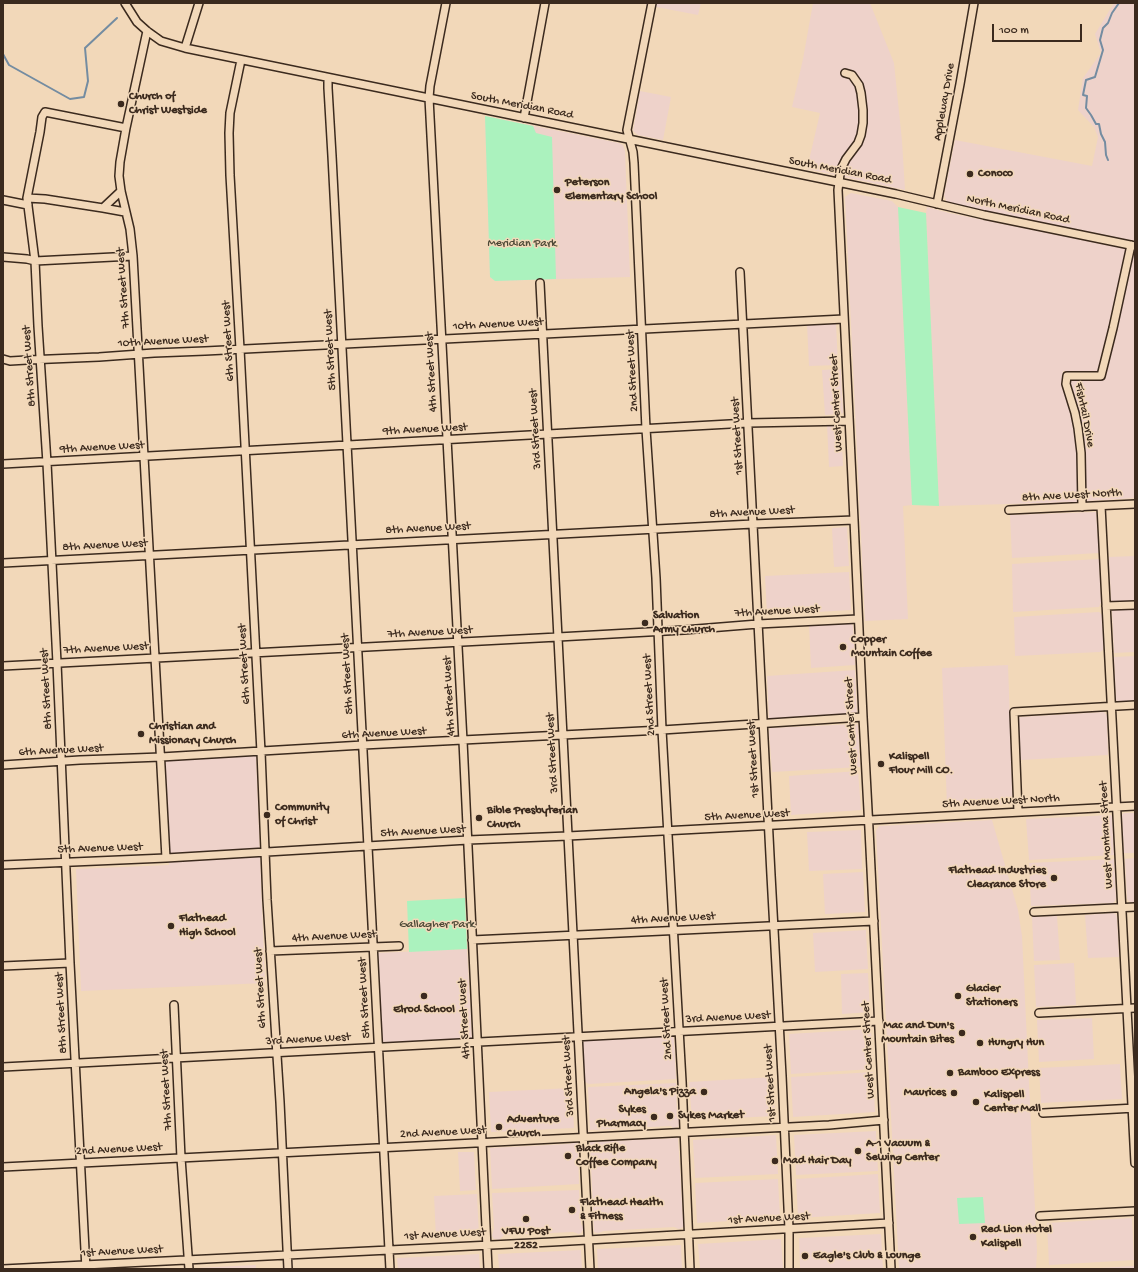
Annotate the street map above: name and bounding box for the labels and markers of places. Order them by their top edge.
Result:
place label: Church of Christ Westside [129,90,207,118]
marker: Church of Christ Westside [116,99,126,109]
place label: Conoco [978,167,1013,181]
marker: Conoco [965,169,975,179]
place label: Peterson Elementary School [565,176,657,204]
marker: Peterson Elementary School [552,185,562,195]
place label: Salvation Army Church [653,609,715,637]
marker: Salvation Army Church [640,618,650,628]
place label: Copper Mountain Coffee [851,633,932,661]
marker: Copper Mountain Coffee [838,642,848,652]
place label: Christian and Missionary Church [149,720,236,748]
marker: Christian and Missionary Church [136,729,146,739]
place label: Kalispell Flour Mill CO. [889,750,953,778]
marker: Kalispell Flour Mill CO. [876,759,886,769]
place label: Community of Christ [275,801,330,829]
place label: Bible Presbyterian Church [487,804,578,832]
marker: Community of Christ [262,810,272,820]
marker: Bible Presbyterian Church [474,813,484,823]
place label: Flathead Industries Clearance Store [948,864,1046,892]
marker: Flathead Industries Clearance Store [1049,873,1059,883]
place label: Flathead High School [179,912,236,940]
marker: Flathead High School [166,921,176,931]
place label: Glacier Stationers [966,982,1017,1010]
marker: Elrod School [419,991,429,1001]
marker: Glacier Stationers [953,991,963,1001]
place label: Elrod School [393,1003,455,1017]
place label: Mac and Dun's Mountain Bites [881,1019,954,1047]
marker: Mac and Dun's Mountain Bites [957,1028,967,1038]
place label: Hungry Hun [988,1036,1044,1050]
marker: Hungry Hun [975,1038,985,1048]
place label: Bamboo Express [958,1066,1040,1080]
marker: Bamboo Express [945,1068,955,1078]
place label: Angela's Pizza [624,1085,696,1099]
place label: Maurices [904,1086,946,1100]
marker: Angela's Pizza [699,1087,709,1097]
marker: Maurices [949,1088,959,1098]
place label: Kalispell Center Mall [984,1088,1041,1116]
marker: Kalispell Center Mall [971,1097,981,1107]
place label: Sykes Pharmacy [597,1103,646,1131]
place label: Sykes Market [678,1109,744,1123]
marker: Sykes Market [665,1111,675,1121]
marker: Sykes Pharmacy [649,1112,659,1122]
place label: Adventure Church [507,1113,559,1141]
marker: Adventure Church [494,1122,504,1132]
place label: A-1 Vacuum & Sewing Center [866,1137,939,1165]
place label: Black Rifle Coffee Company [576,1142,657,1170]
marker: A-1 Vacuum & Sewing Center [853,1146,863,1156]
marker: Black Rifle Coffee Company [563,1151,573,1161]
place label: Mad Hair Day [783,1154,851,1168]
marker: Mad Hair Day [770,1156,780,1166]
place label: Flathead Health & Fitness [580,1196,663,1224]
marker: Flathead Health & Fitness [567,1205,577,1215]
marker: VFW Post 2252 [521,1214,531,1224]
place label: Red Lion Hotel Kalispell [981,1223,1052,1251]
place label: VFW Post 2252 [502,1225,550,1253]
marker: Red Lion Hotel Kalispell [968,1232,978,1242]
place label: Eagle's Club & Lounge [813,1249,920,1263]
marker: Eagle's Club & Lounge [800,1251,810,1261]

